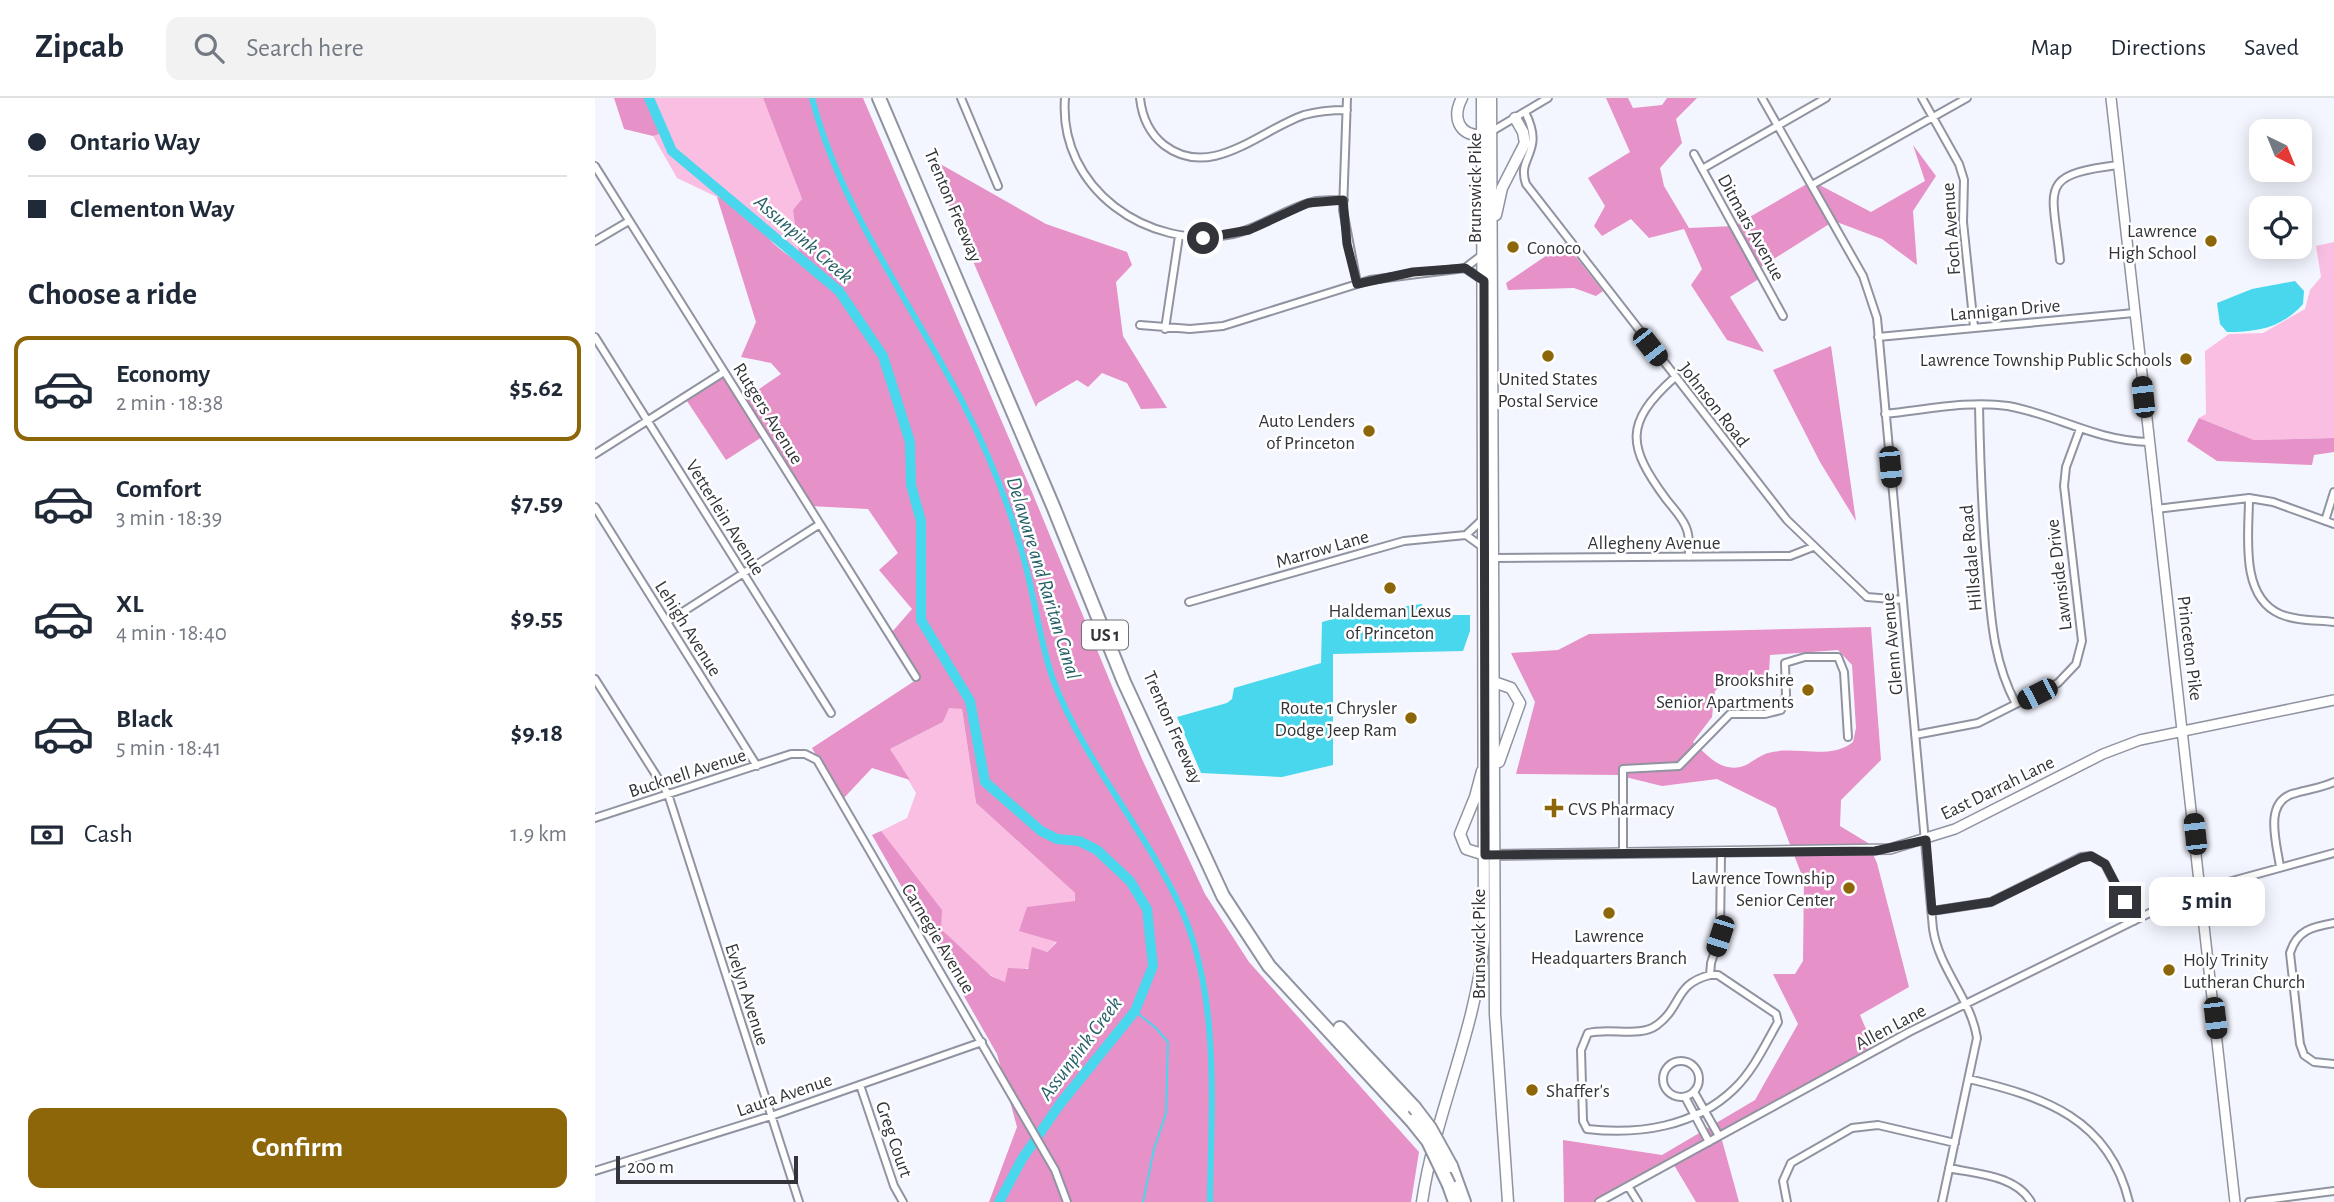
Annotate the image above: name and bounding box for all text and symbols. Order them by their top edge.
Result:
search box [166,17,656,80]
icon: search [190,29,228,67]
text: Zipcab [35,31,124,64]
text: Search here [246,35,364,61]
text: Map [2030,36,2072,60]
text: Directions [2110,36,2206,60]
text: Saved [2244,36,2299,60]
north arrow [2249,119,2312,182]
map controls [2249,119,2312,259]
text: Ontario Way [70,129,200,155]
street label: Brunswick Pike [1466,133,1485,243]
street label: Trenton Freeway [920,146,985,265]
street label: Ditmars Avenue [1714,171,1788,284]
street label: Foch Avenue [1939,182,1964,276]
water label: Assunpink Creek [749,190,857,289]
text: Clementon Way [70,196,235,222]
button: locate [2249,196,2312,259]
route start [1187,222,1219,254]
place label: Lawrence High School [2108,222,2197,263]
marker: Lawrence High School [2203,233,2219,249]
marker: Conoco [1505,239,1521,255]
place label: Conoco [1527,239,1581,258]
text: Choose a ride [28,278,197,310]
street label: Lannigan Drive [1949,296,2061,325]
car [1629,324,1672,370]
marker: United States Postal Service [1540,348,1556,364]
place label: Lawrence Township Public Schools [1920,351,2172,370]
marker: Lawrence Township Public Schools [2178,351,2194,367]
icon: car [32,357,95,420]
street label: Johnson Road [1675,359,1753,451]
street label: Rutgers Avenue [729,360,806,468]
text: Economy [116,361,210,387]
place label: United States Postal Service [1498,370,1598,411]
text: $5.62 [509,375,563,401]
car [2131,375,2156,419]
text: 2 min · 18:38 [116,392,223,415]
place label: Auto Lenders of Princeton [1258,412,1355,453]
marker: Auto Lenders of Princeton [1361,423,1377,439]
car [1878,445,1903,489]
street label: Vetterlein Avenue [682,457,768,579]
icon: car [32,472,95,535]
water label: Delaware and Raritan Canal [1003,474,1084,682]
text: Comfort [116,476,201,502]
text: $7.59 [510,490,563,516]
street label: Hillsdale Road [1957,504,1986,612]
text: 3 min · 18:39 [116,507,222,530]
street label: Lawnside Drive [2043,518,2076,632]
street label: Marrow Lane [1274,527,1371,572]
street label: Allegheny Avenue [1588,534,1720,553]
street label: Lehigh Avenue [651,578,725,680]
marker: Haldeman Lexus of Princeton [1382,580,1398,596]
icon: car [32,587,95,650]
text: XL [116,591,143,617]
street label: Glenn Avenue [1879,592,1906,696]
street label: Princeton Pike [2174,595,2205,702]
place label: Haldeman Lexus of Princeton [1329,602,1451,643]
text: $9.55 [510,605,563,631]
road number: US 1 [1082,620,1128,650]
text: 4 min · 18:40 [116,622,227,645]
street label: Trenton Freeway [1139,668,1206,787]
place label: Brookshire Senior Apartments [1656,671,1794,712]
car [2014,675,2061,713]
marker: Brookshire Senior Apartments [1800,682,1816,698]
place label: Route 1 Chrysler Dodge Jeep Ram [1275,699,1397,740]
icon: car [32,702,95,765]
text: Black [116,706,173,732]
marker: Route 1 Chrysler Dodge Jeep Ram [1403,710,1419,726]
text: $9.18 [511,720,563,746]
text: 5 min · 18:41 [116,737,221,760]
street label: Bucknell Avenue [626,745,749,801]
street label: East Darrah Lane [1938,753,2057,824]
marker: CVS Pharmacy [1546,800,1562,816]
place label: CVS Pharmacy [1568,800,1674,819]
car [2183,812,2208,856]
icon: cash [28,816,66,854]
text: Cash [84,821,133,847]
text: 1.9 km [510,823,567,846]
place label: Lawrence Township Senior Center [1691,869,1835,910]
callout: 5 min [2149,878,2265,926]
marker: Lawrence Township Senior Center [1841,880,1857,896]
street label: Carnegie Avenue [898,881,978,997]
route end [2109,886,2141,918]
street label: Brunswick Pike [1470,889,1489,999]
text: 5 min [2182,890,2232,913]
marker: Lawrence Headquarters Branch [1601,905,1617,921]
car [1704,913,1737,959]
place label: Lawrence Headquarters Branch [1531,927,1687,968]
street label: Evelyn Avenue [721,941,772,1048]
place label: Holy Trinity Lutheran Church [2183,951,2305,992]
marker: Holy Trinity Lutheran Church [2161,962,2177,978]
water label: Assunpink Creek [1034,993,1127,1105]
car [2203,996,2228,1040]
street label: Allen Lane [1852,1001,1929,1054]
street label: Laura Avenue [734,1070,835,1121]
marker: Shaffer's [1524,1082,1540,1098]
place label: Shaffer's [1546,1082,1610,1101]
street label: Greg Court [872,1099,915,1180]
button: Confirm [28,1108,567,1188]
scale bar [616,1153,798,1185]
text: 200 m [627,1158,674,1177]

